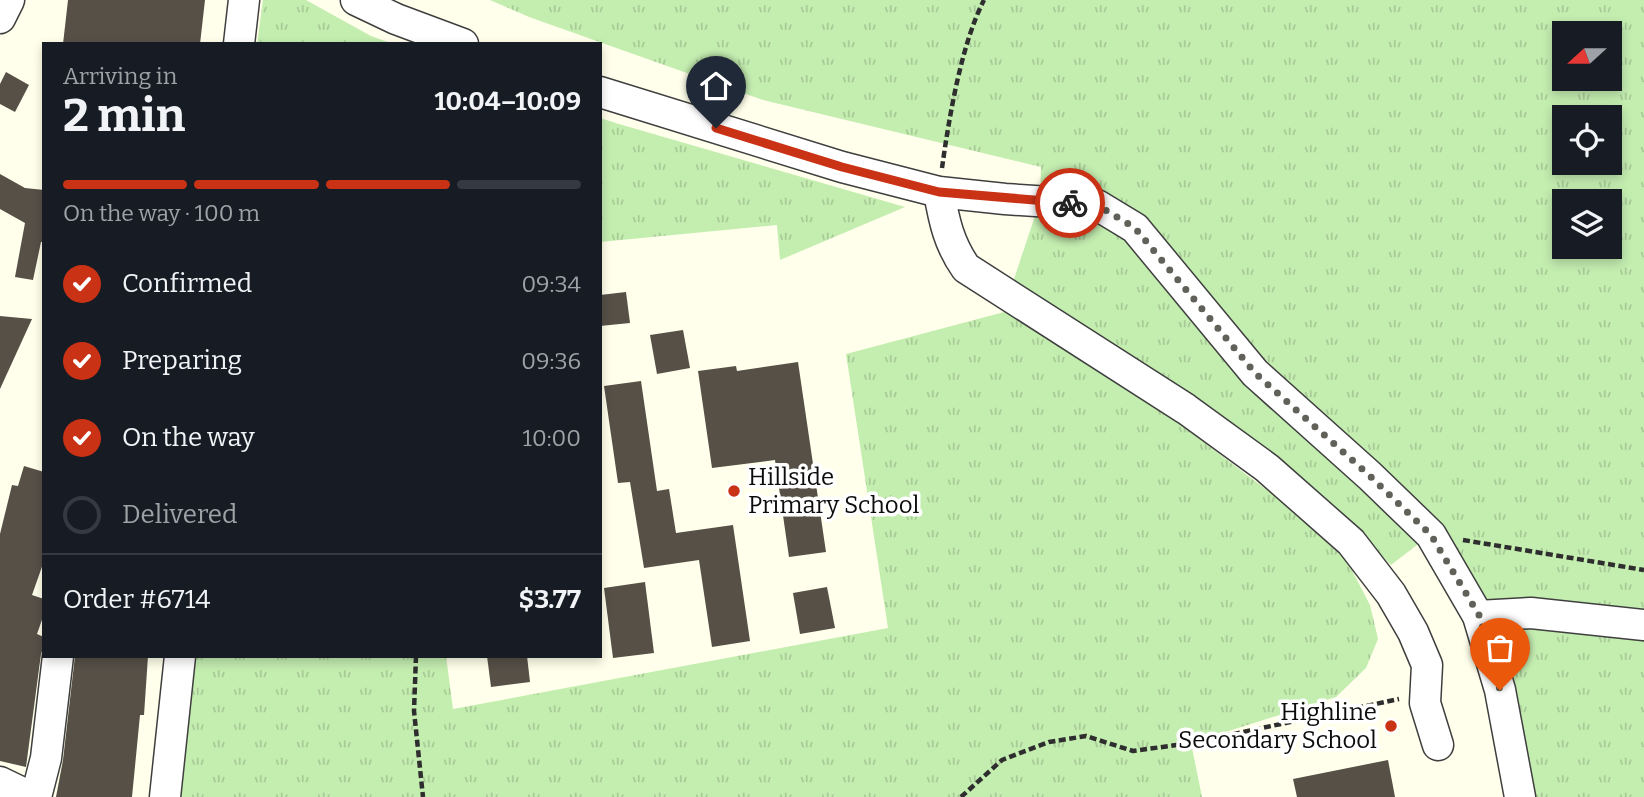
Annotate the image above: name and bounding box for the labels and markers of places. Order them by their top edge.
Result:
pin [686,56,746,128]
place label: Hillside Primary School [748,463,919,519]
marker: Hillside Primary School [726,483,742,499]
pin [1470,618,1530,690]
place label: Highline Secondary School [1178,698,1377,754]
marker: Highline Secondary School [1383,718,1399,734]

